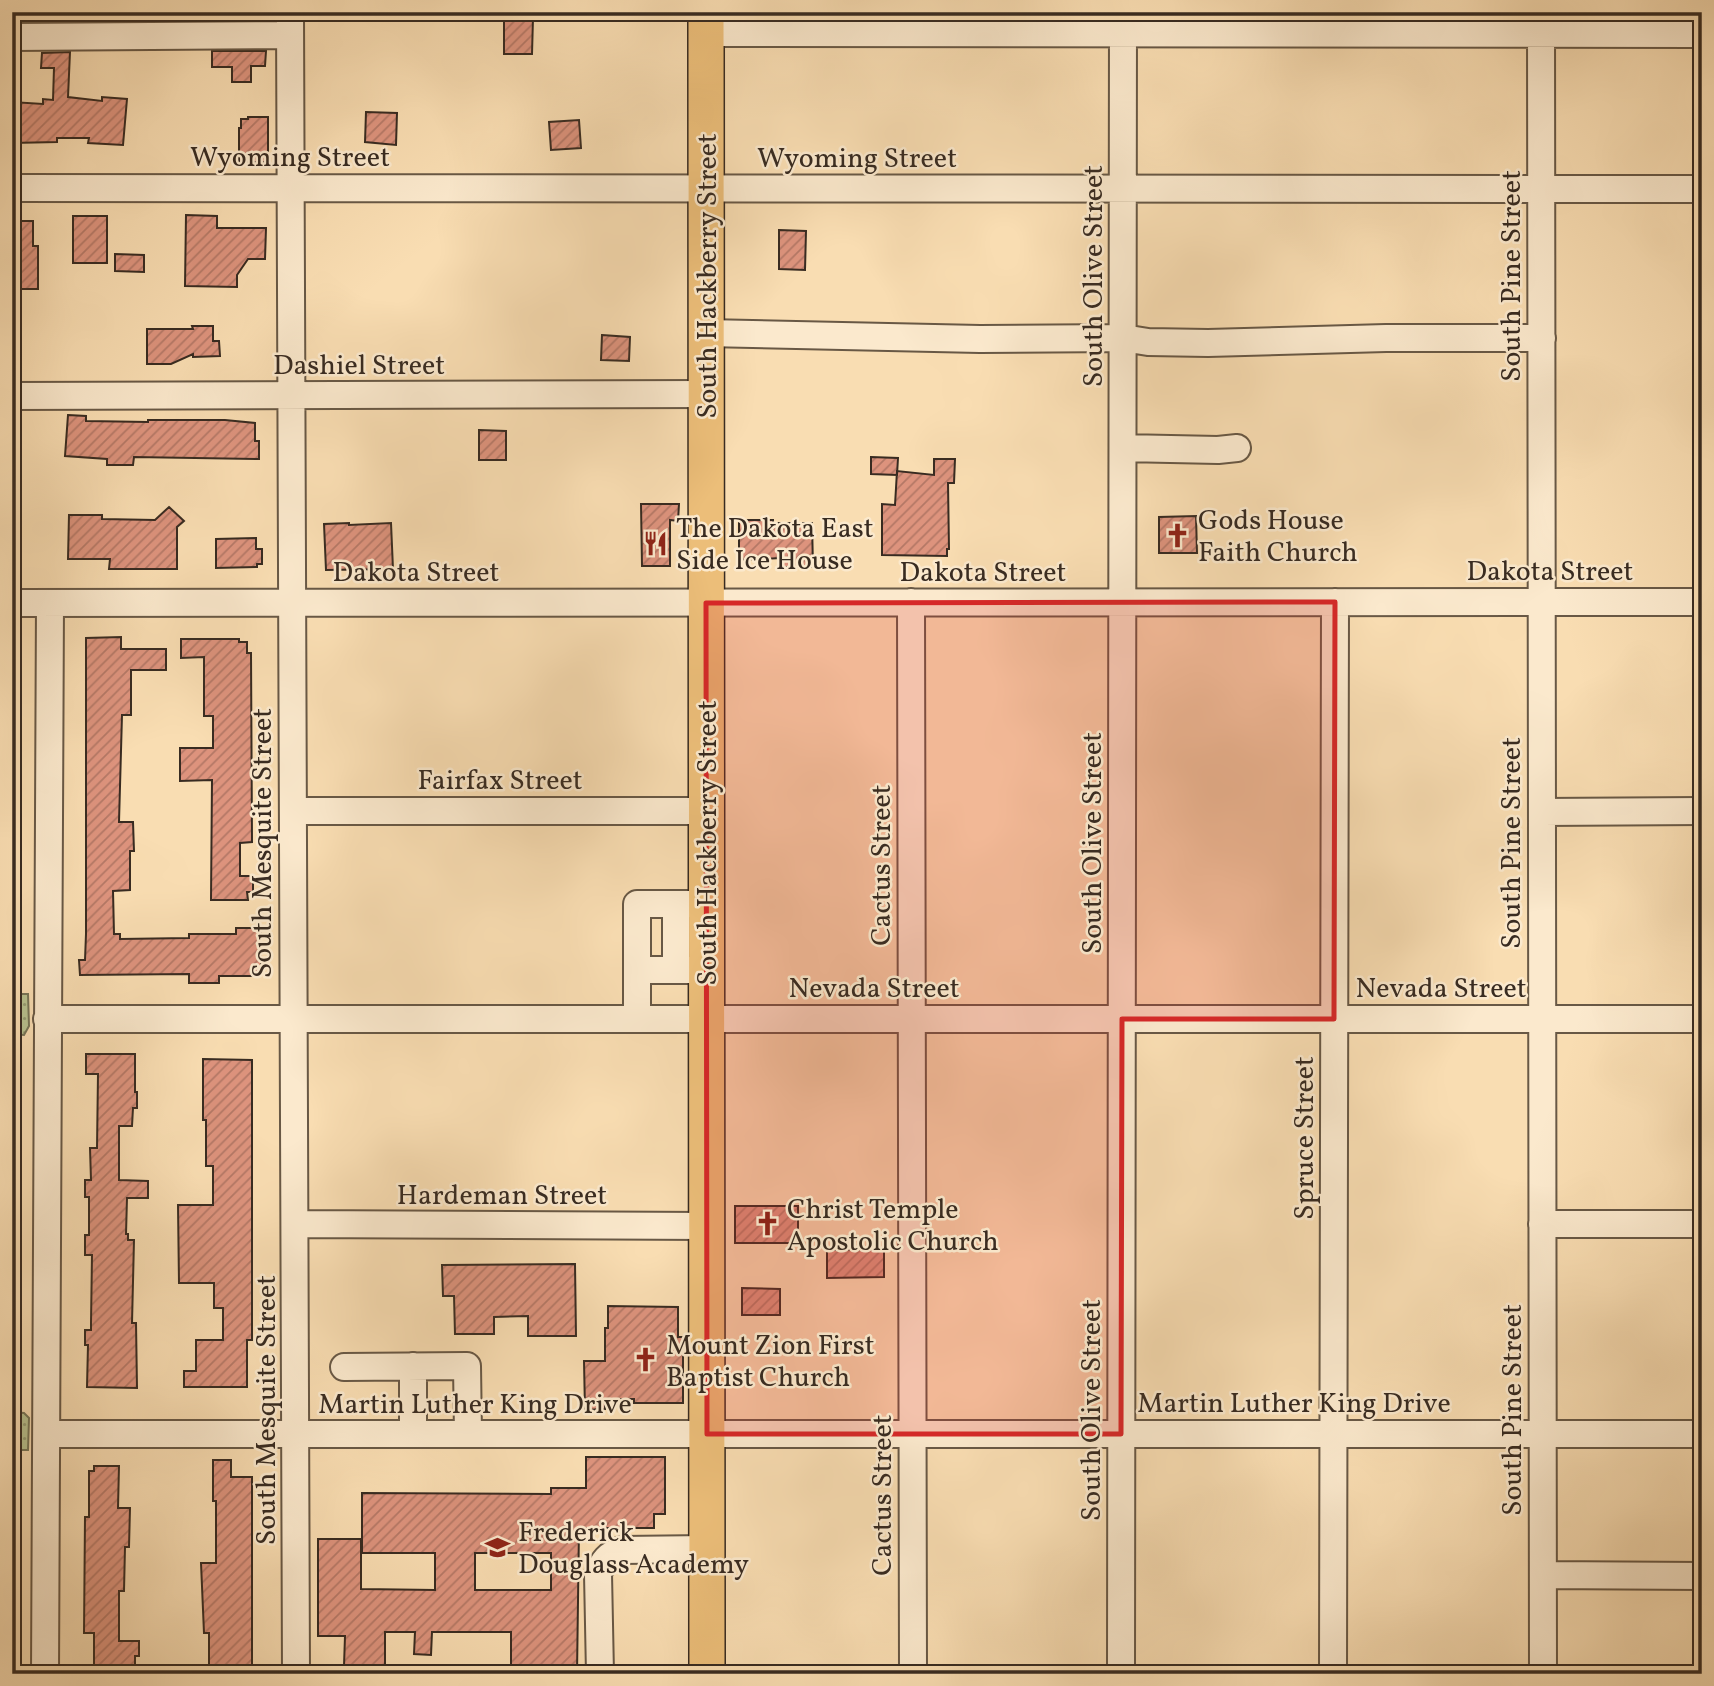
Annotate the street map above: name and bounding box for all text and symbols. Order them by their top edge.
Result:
street label: South Hackberry Street [689,133,728,419]
street label: Wyoming Street [190,139,390,178]
street label: Wyoming Street [757,140,957,179]
street label: South Olive Street [1075,165,1114,387]
street label: South Pine Street [1493,170,1532,382]
street label: Dashiel Street [273,347,445,386]
place label: Gods House Faith Church [1198,502,1358,573]
place label: The Dakota East Side Ice House [676,510,873,581]
church icon: Gods House Faith Church [1164,521,1192,549]
restaurant icon: The Dakota East Side Ice House [642,529,670,557]
street label: Dakota Street [1467,553,1633,592]
street label: Dakota Street [333,554,499,593]
street label: Dakota Street [900,554,1066,593]
street label: South Hackberry Street [689,700,728,986]
street label: South Mesquite Street [244,708,283,978]
street label: South Olive Street [1074,732,1113,954]
street label: South Pine Street [1493,737,1532,949]
street label: Fairfax Street [417,762,583,801]
street label: Cactus Street [863,784,902,946]
street label: Nevada Street [788,970,960,1009]
street label: Nevada Street [1355,970,1527,1009]
street label: Spruce Street [1286,1056,1325,1220]
street label: Hardeman Street [397,1177,607,1216]
place label: Christ Temple Apostolic Church [787,1191,999,1262]
church icon: Christ Temple Apostolic Church [753,1210,781,1238]
street label: South Mesquite Street [248,1275,287,1545]
street label: South Olive Street [1073,1299,1112,1521]
street label: South Pine Street [1494,1304,1533,1516]
place label: Mount Zion First Baptist Church [666,1327,875,1398]
church icon: Mount Zion First Baptist Church [632,1346,660,1374]
street label: Martin Luther King Drive [1137,1385,1451,1424]
street label: Martin Luther King Drive [318,1386,632,1425]
street label: Cactus Street [864,1414,903,1576]
place label: Frederick Douglass Academy [518,1514,749,1585]
school or university icon: Frederick Douglass Academy [484,1533,512,1561]

